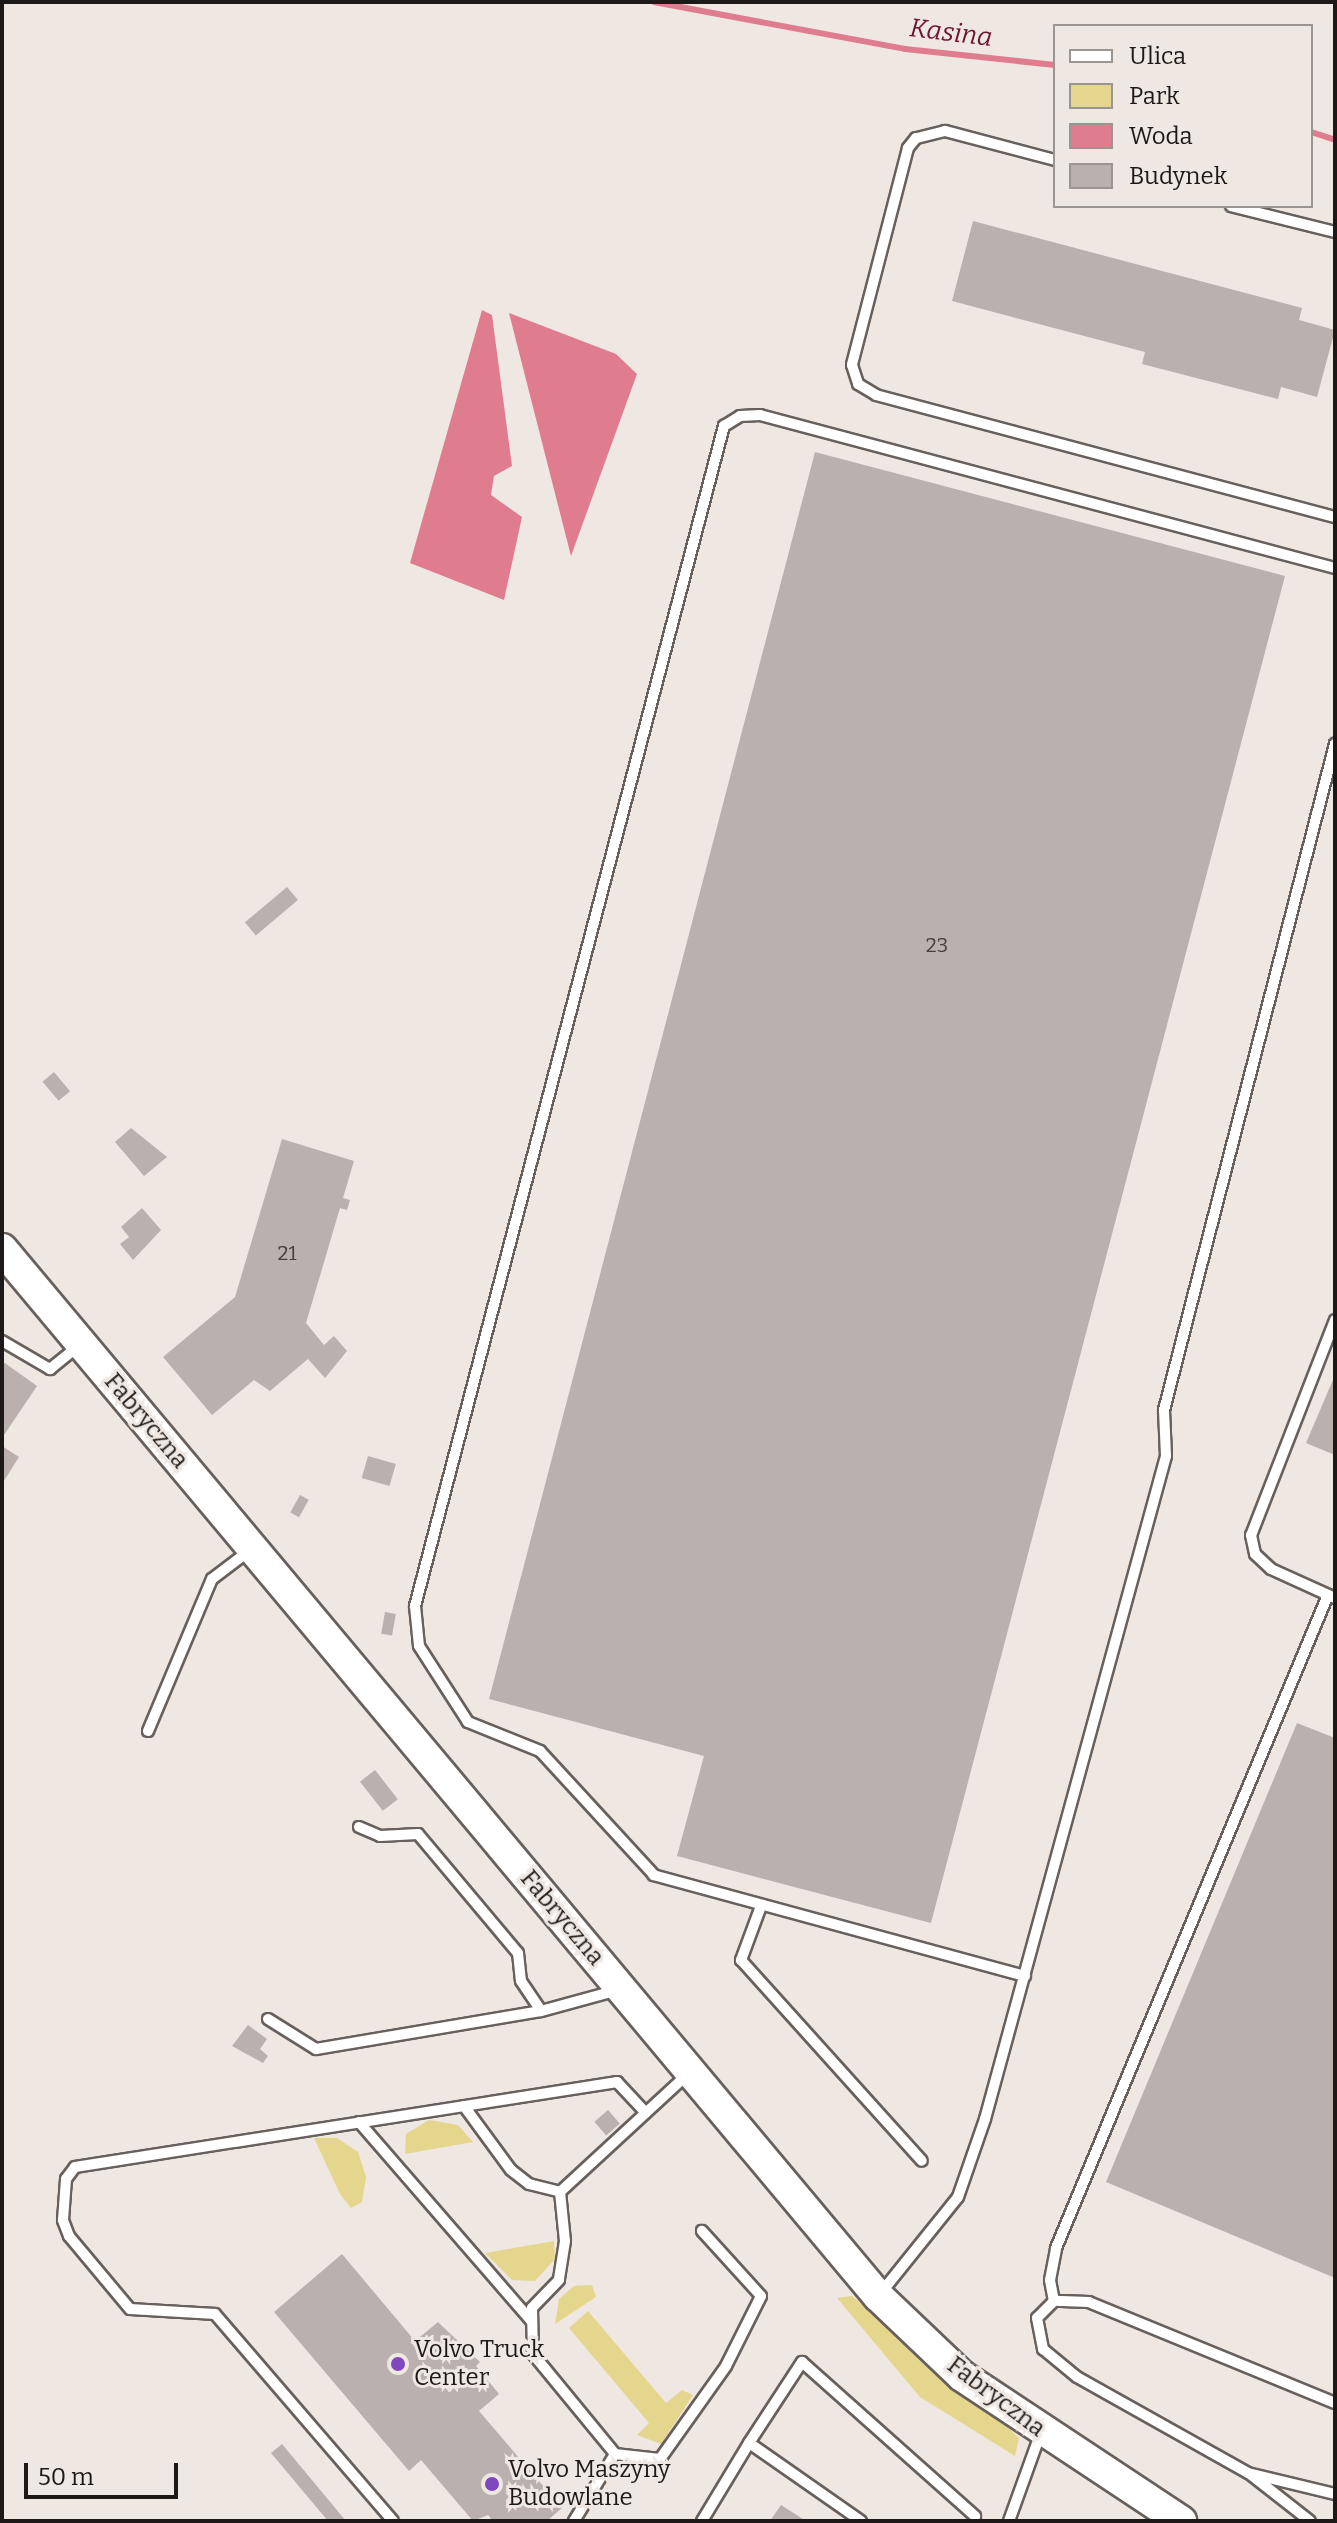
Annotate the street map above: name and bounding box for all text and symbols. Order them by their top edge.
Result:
water label: Kasina [908,12,994,54]
legend [1053,24,1313,208]
text: Ulica [1129,42,1186,70]
text: Park [1129,82,1180,110]
text: Woda [1129,122,1193,150]
text: Budynek [1129,162,1227,190]
house number: 23 [926,933,948,957]
house number: 21 [278,1241,296,1265]
street label: Fabryczna [98,1368,194,1474]
street label: Fabryczna [514,1865,610,1971]
place label: Volvo Truck Center [414,2336,544,2392]
street label: Fabryczna [941,2351,1051,2443]
marker: Volvo Truck Center [389,2355,407,2373]
scale bar [28,2447,182,2497]
place label: Volvo Maszyny Budowlane [508,2456,670,2512]
text: 50 m [38,2463,94,2491]
marker: Volvo Maszyny Budowlane [483,2475,501,2493]

